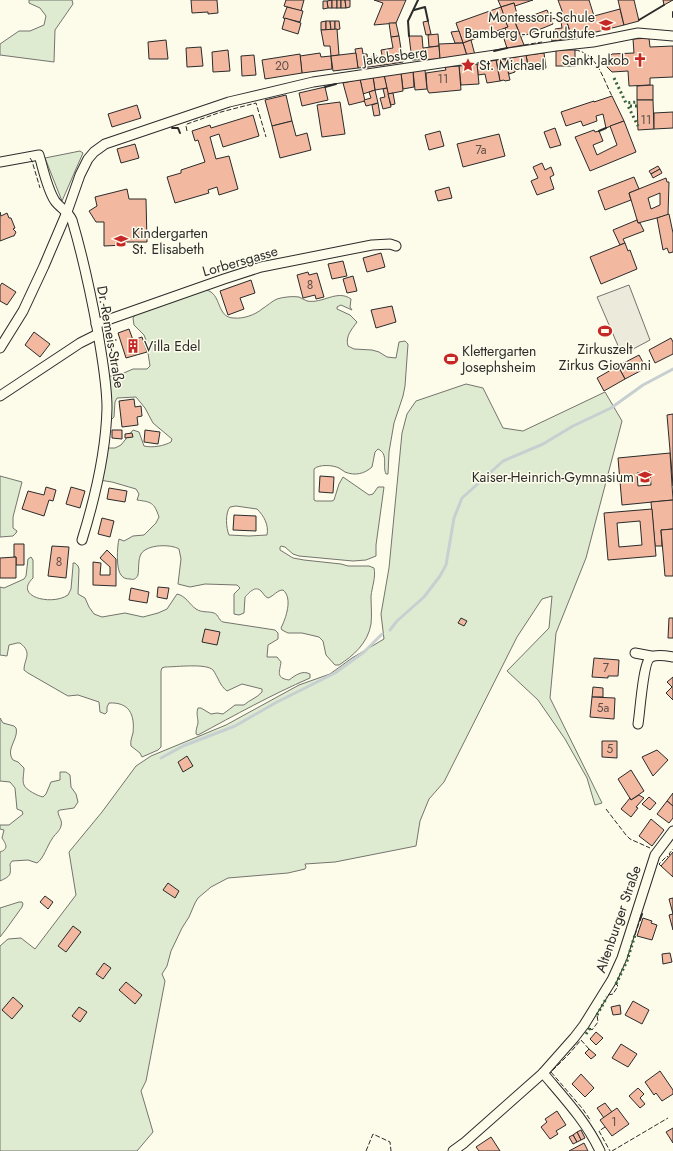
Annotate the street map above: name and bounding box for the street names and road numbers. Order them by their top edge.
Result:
street label: Jakobsberg [359,42,429,71]
street label: Lorbersgasse [200,241,280,281]
street label: Dr.-Remeis-Straße [92,284,130,390]
street label: Altenburger Straße [590,863,646,975]

